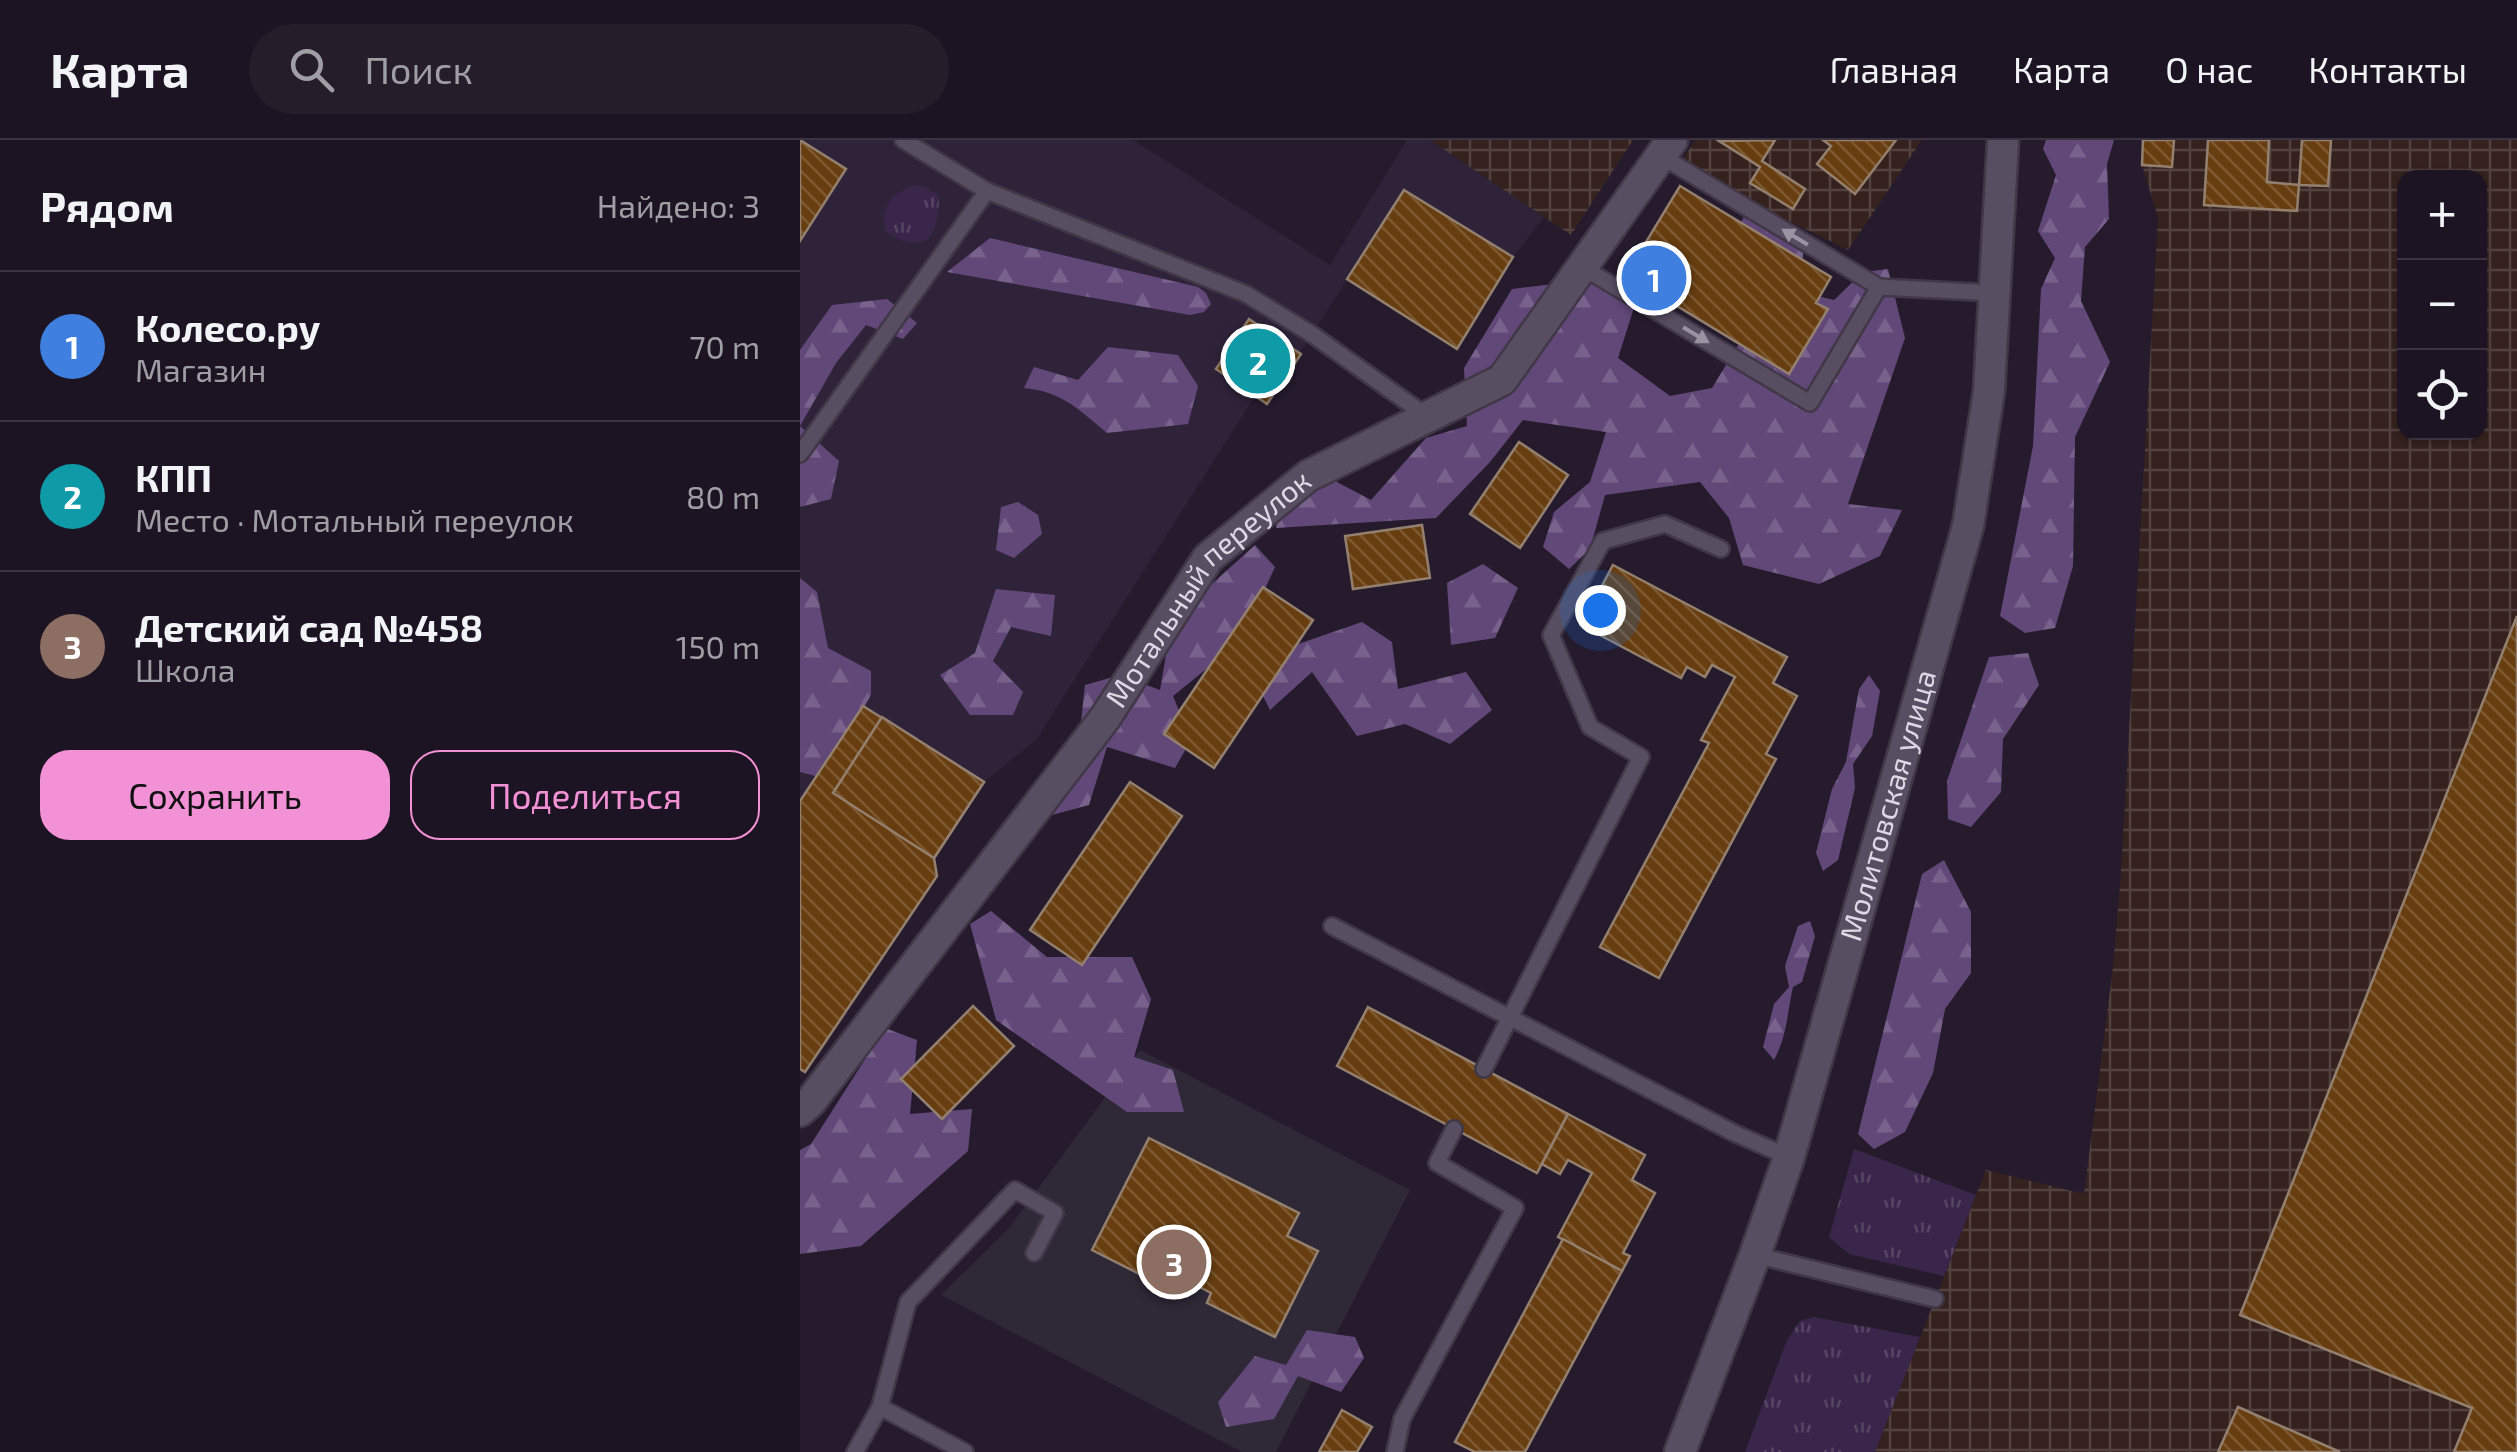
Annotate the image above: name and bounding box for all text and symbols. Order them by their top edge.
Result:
search box [249,24,949,114]
text: Карта [50,40,189,98]
icon: search [284,42,339,97]
text: Поиск [364,46,473,92]
text: Главная [1830,48,1958,90]
text: Карта [2013,48,2110,90]
text: О нас [2165,48,2253,90]
text: Контакты [2308,48,2467,90]
map controls [2397,170,2487,440]
button: + [2397,170,2487,260]
text: Рядом [40,180,174,230]
text: Найдено: 3 [597,186,760,224]
one-way arrow [1781,228,1809,246]
pin: 1 [1622,240,1686,316]
button: − [2397,260,2487,350]
text: Колесо.ру [135,304,320,350]
pin: 2 [1226,324,1290,398]
one-way arrow [1682,326,1710,343]
text: 1 [66,327,79,365]
text: 70 m [689,327,760,365]
text: Магазин [135,350,266,388]
button: locate [2397,350,2487,440]
text: КПП [135,454,212,500]
street label: Мотальный переулок [1097,461,1317,713]
text: 2 [63,477,82,515]
text: 80 m [686,477,760,515]
text: Место · Мотальный переулок [135,500,574,538]
your location [1575,585,1626,636]
text: Детский сад №458 [135,604,483,650]
text: 3 [63,627,82,665]
text: 150 m [676,627,760,665]
text: Школа [135,650,235,688]
street label: Молитовская улица [1831,665,1942,945]
button: Сохранить [40,750,390,840]
button: Поделиться [410,750,760,840]
pin: 3 [1142,1224,1206,1300]

